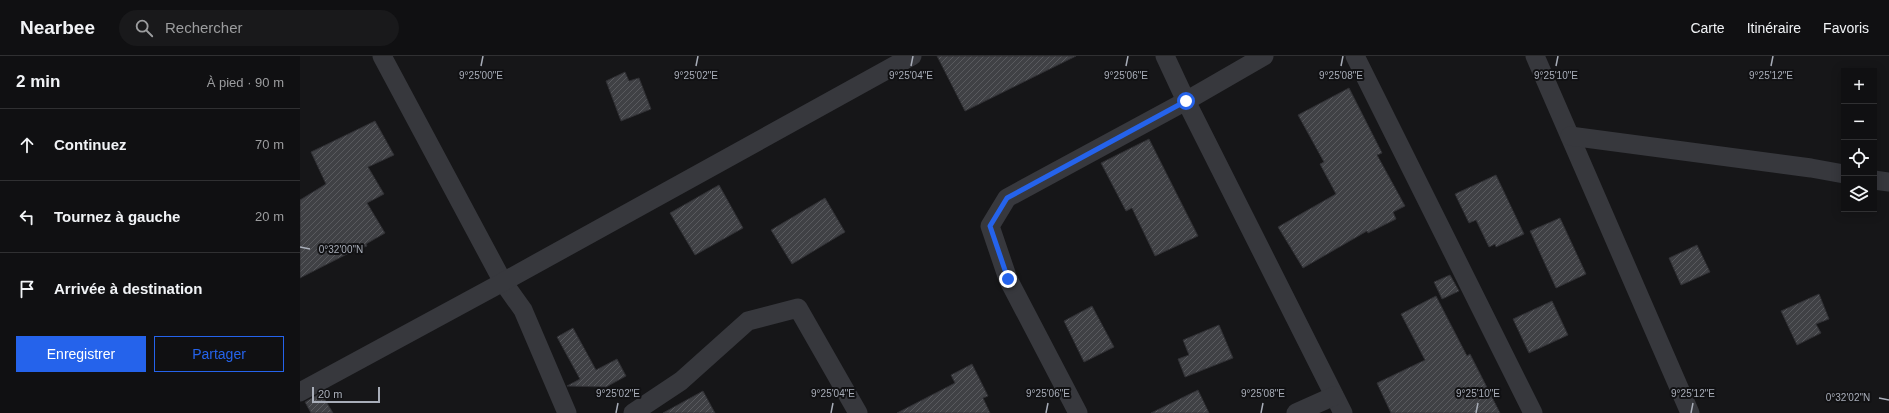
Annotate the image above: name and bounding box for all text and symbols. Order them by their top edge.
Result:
search box [119,10,399,46]
text: Nearbee [20,17,95,38]
icon: search [133,17,155,39]
text: Rechercher [165,19,243,36]
text: Carte [1690,20,1725,36]
text: Itinéraire [1747,20,1801,36]
text: Favoris [1823,20,1869,36]
map controls [1841,68,1877,212]
button: + [1841,68,1877,104]
text: 9°25'00"E [459,70,503,81]
text: 9°25'02"E [674,70,718,81]
text: 9°25'04"E [889,70,933,81]
text: 9°25'06"E [1104,70,1148,81]
text: 9°25'08"E [1319,70,1363,81]
text: 9°25'10"E [1534,70,1578,81]
text: 9°25'12"E [1749,70,1793,81]
text: 2 min [16,72,60,91]
text: À pied · 90 m [207,75,284,90]
route start [1177,92,1195,110]
button: − [1841,104,1877,140]
icon: ahead [16,134,38,156]
text: Continuez [54,136,127,153]
text: 70 m [255,137,284,152]
button: locate [1841,140,1877,176]
button: layers [1841,176,1877,212]
icon: left [16,206,38,228]
text: Tournez à gauche [54,208,180,225]
text: 20 m [255,209,284,224]
text: 0°32'00"N [319,244,363,255]
route end [999,270,1017,288]
icon: arrive [16,278,38,300]
text: Arrivée à destination [54,280,202,297]
button: Enregistrer [16,336,146,372]
button: Partager [154,336,284,372]
scale bar [312,385,380,404]
text: 20 m [318,388,342,400]
text: 9°25'02"E [596,388,640,399]
text: 9°25'04"E [811,388,855,399]
text: 9°25'06"E [1026,388,1070,399]
text: 9°25'08"E [1241,388,1285,399]
text: 9°25'10"E [1456,388,1500,399]
text: 9°25'12"E [1671,388,1715,399]
text: 0°32'02"N [1826,392,1870,403]

